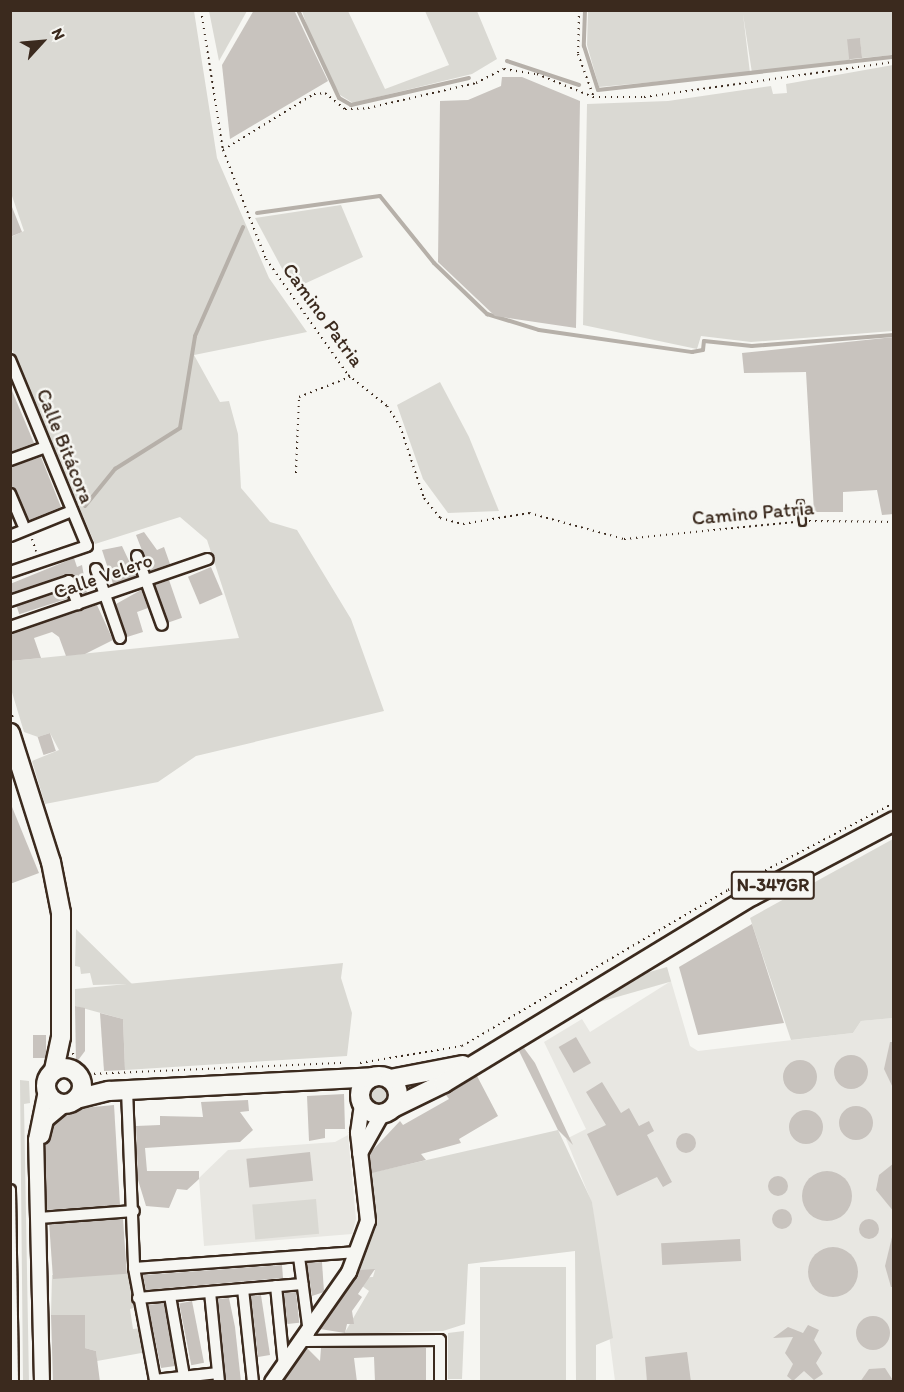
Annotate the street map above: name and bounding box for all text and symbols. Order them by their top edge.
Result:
north arrow [12,12,72,72]
text: N [48,25,70,43]
street label: Camino Patria [277,259,369,371]
street label: Calle Bitácora [31,385,99,507]
street label: Camino Patria [691,496,815,530]
street label: Calle Velero [51,548,155,604]
road number: N-347GR [730,870,816,900]

